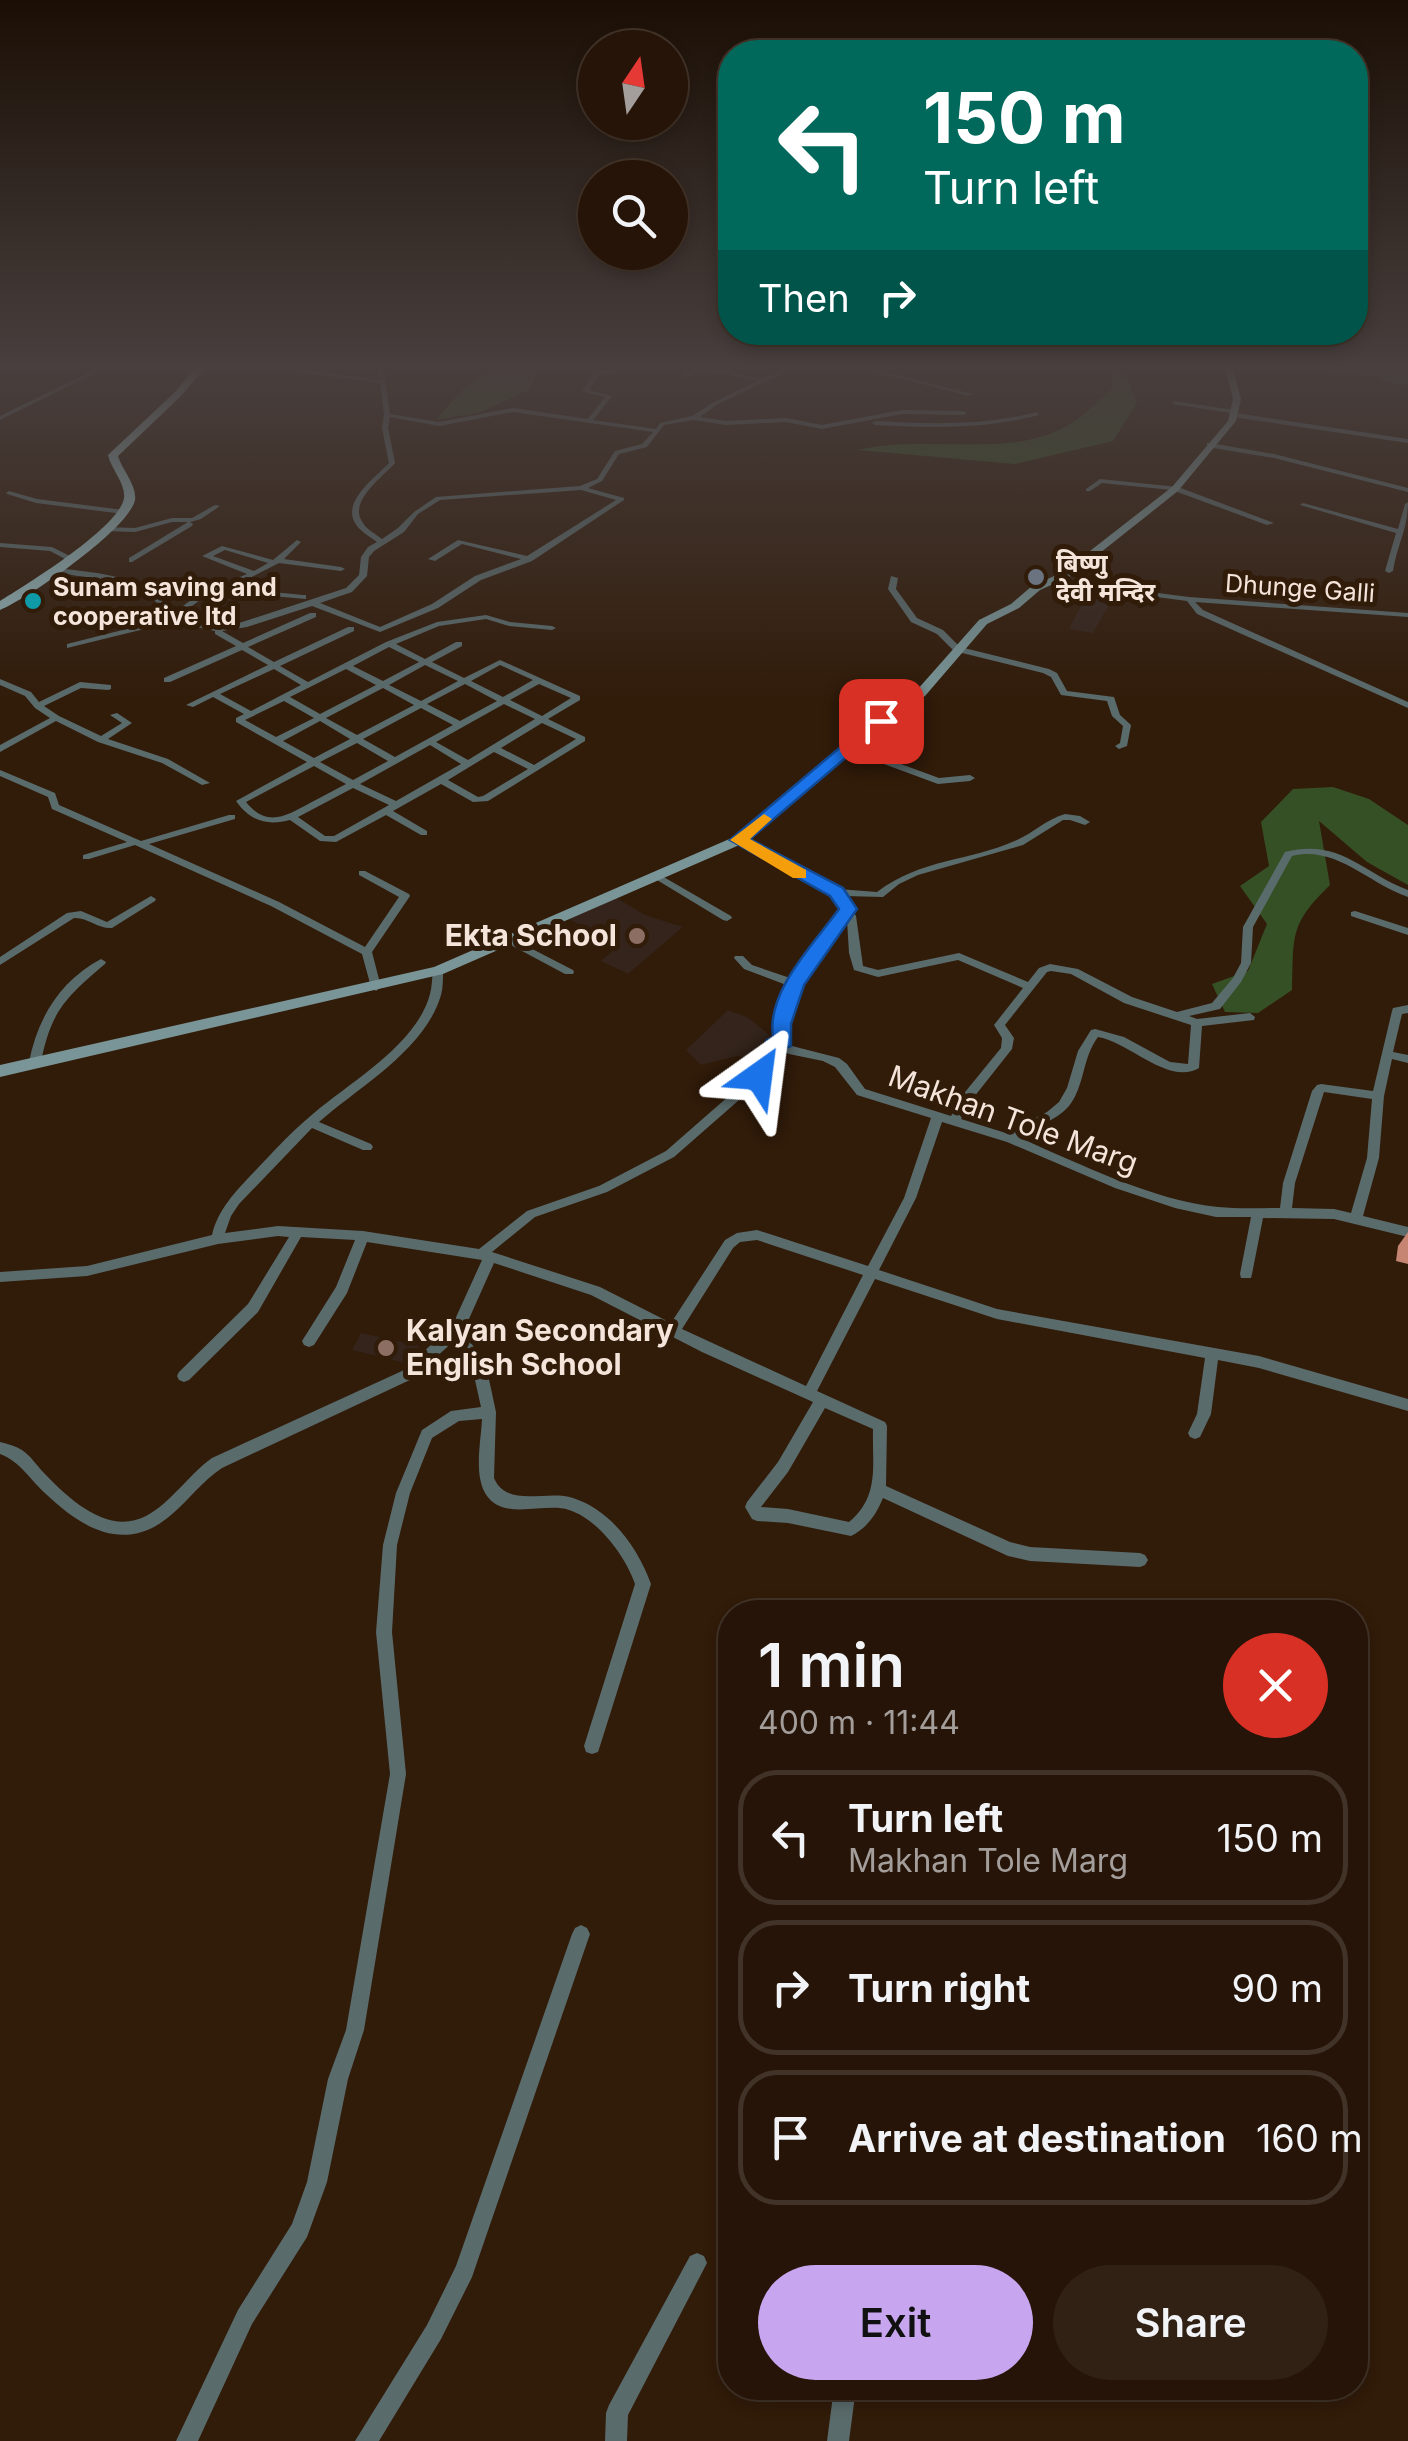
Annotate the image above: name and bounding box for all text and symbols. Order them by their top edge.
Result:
north arrow [578,30,688,140]
map controls [578,30,688,270]
text: 150 m [923,75,1126,160]
icon: left [758,80,888,210]
button: search [578,160,688,270]
text: Turn left [923,160,1099,215]
icon: right [870,270,925,325]
text: Then [758,275,850,321]
place label: बिष्णु देवी मन्दिर [1056,548,1156,607]
marker: बिष्णु देवी मन्दिर [1025,566,1047,588]
street label: Dhunge Galli [1224,568,1376,608]
place label: Sunam saving and cooperative ltd [53,572,277,631]
marker: Sunam saving and cooperative ltd [22,590,44,612]
pin [839,679,924,764]
icon: arrive [854,694,909,749]
place label: Ekta School [445,917,617,953]
marker: Ekta School [626,925,648,947]
position arrow [707,1024,811,1128]
street label: Makhan Tole Marg [884,1057,1143,1181]
place label: Kalyan Secondary English School [406,1312,674,1382]
marker: Kalyan Secondary English School [375,1337,397,1359]
text: 1 min [758,1629,905,1701]
button: close [1223,1633,1328,1738]
text: 400 m · 11:44 [758,1703,960,1742]
text: Turn left [848,1795,1003,1841]
icon: left [763,1810,818,1865]
text: 150 m [1216,1815,1323,1861]
text: Makhan Tole Marg [848,1841,1128,1880]
icon: right [763,1960,818,2015]
text: Turn right [848,1965,1030,2011]
text: 90 m [1231,1965,1323,2011]
icon: arrive [763,2110,818,2165]
text: Arrive at destination [848,2115,1226,2161]
text: 160 m [1256,2115,1363,2161]
button: Exit [758,2265,1033,2380]
button: Share [1053,2265,1328,2380]

